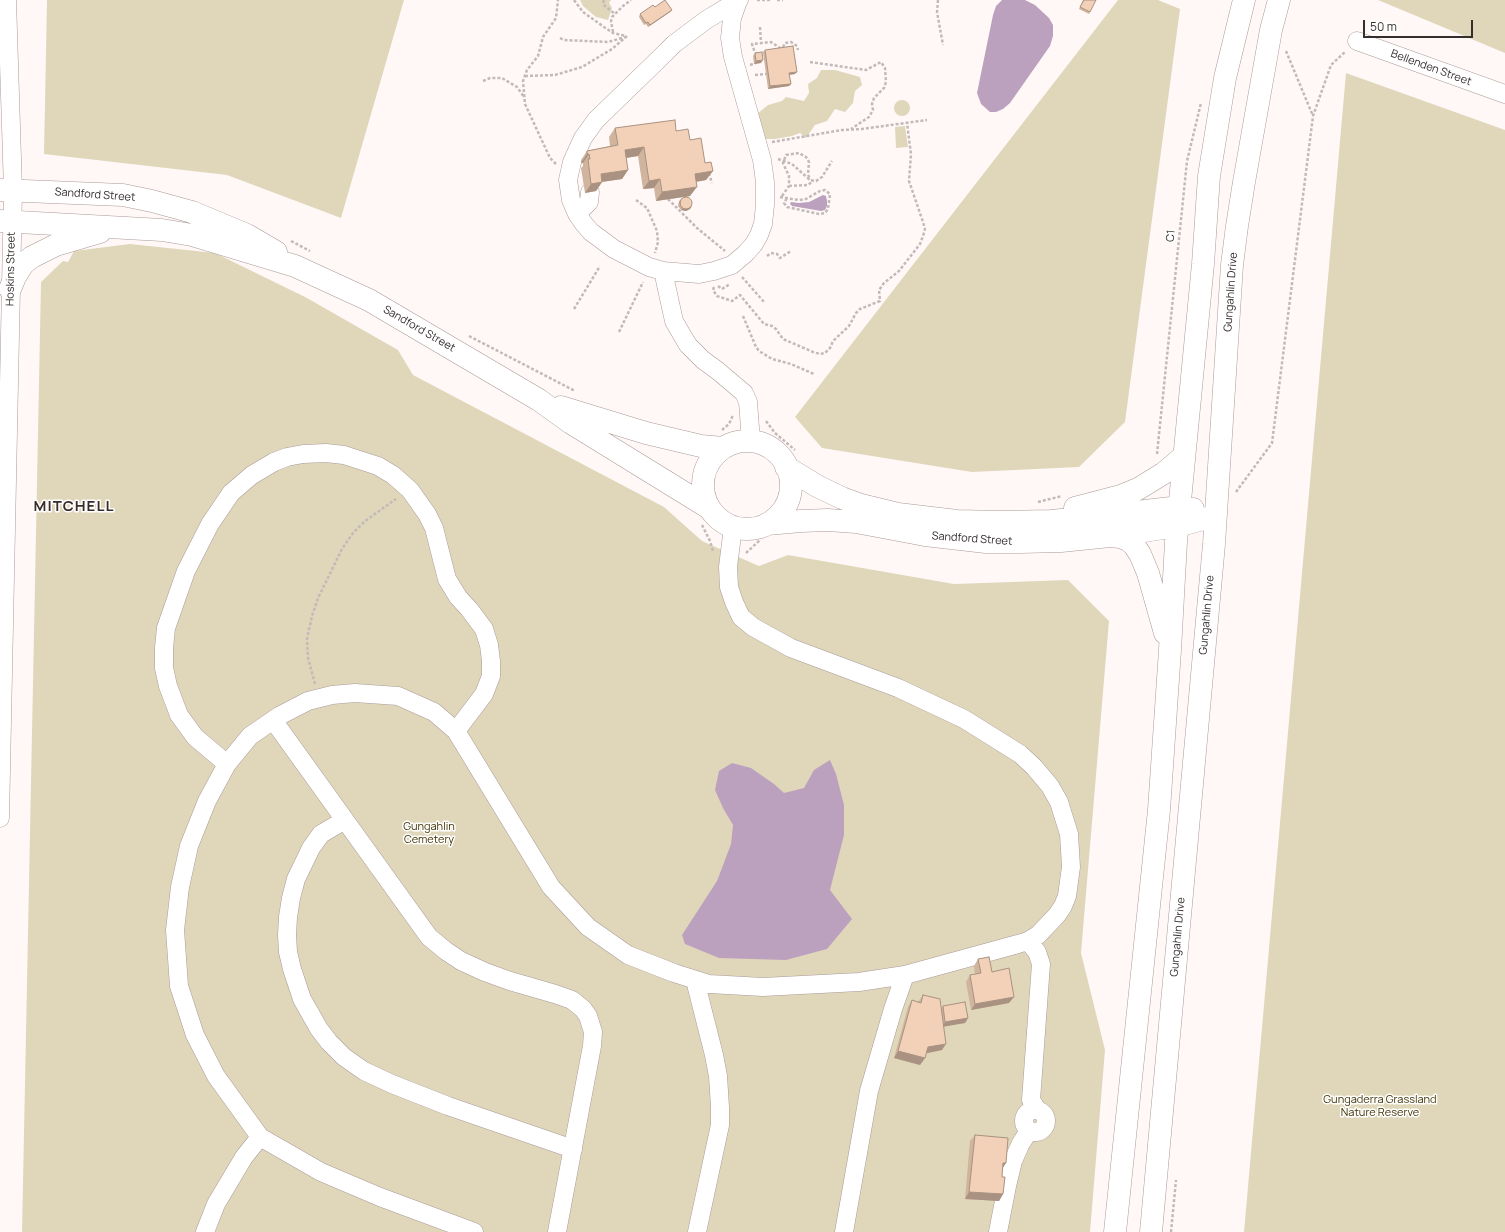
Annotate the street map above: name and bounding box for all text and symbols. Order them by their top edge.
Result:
scale bar [1365,12,1475,38]
text: 50 m [1370,18,1397,35]
street label: Bellenden Street [1389,47,1473,89]
street label: Sandford Street [54,186,136,204]
street label: C1 [1164,229,1178,243]
street label: Hoskins Street [4,232,18,306]
street label: Gungahlin Drive [1222,252,1240,332]
street label: Sandford Street [381,303,457,355]
district label: MITCHELL [34,498,114,516]
street label: Sandford Street [931,530,1013,548]
street label: Gungahlin Drive [1197,575,1217,655]
park label: Gungahlin Cemetery [403,820,455,846]
street label: Gungahlin Drive [1168,897,1188,977]
park label: Gungaderra Grassland Nature Reserve [1323,1093,1437,1119]

